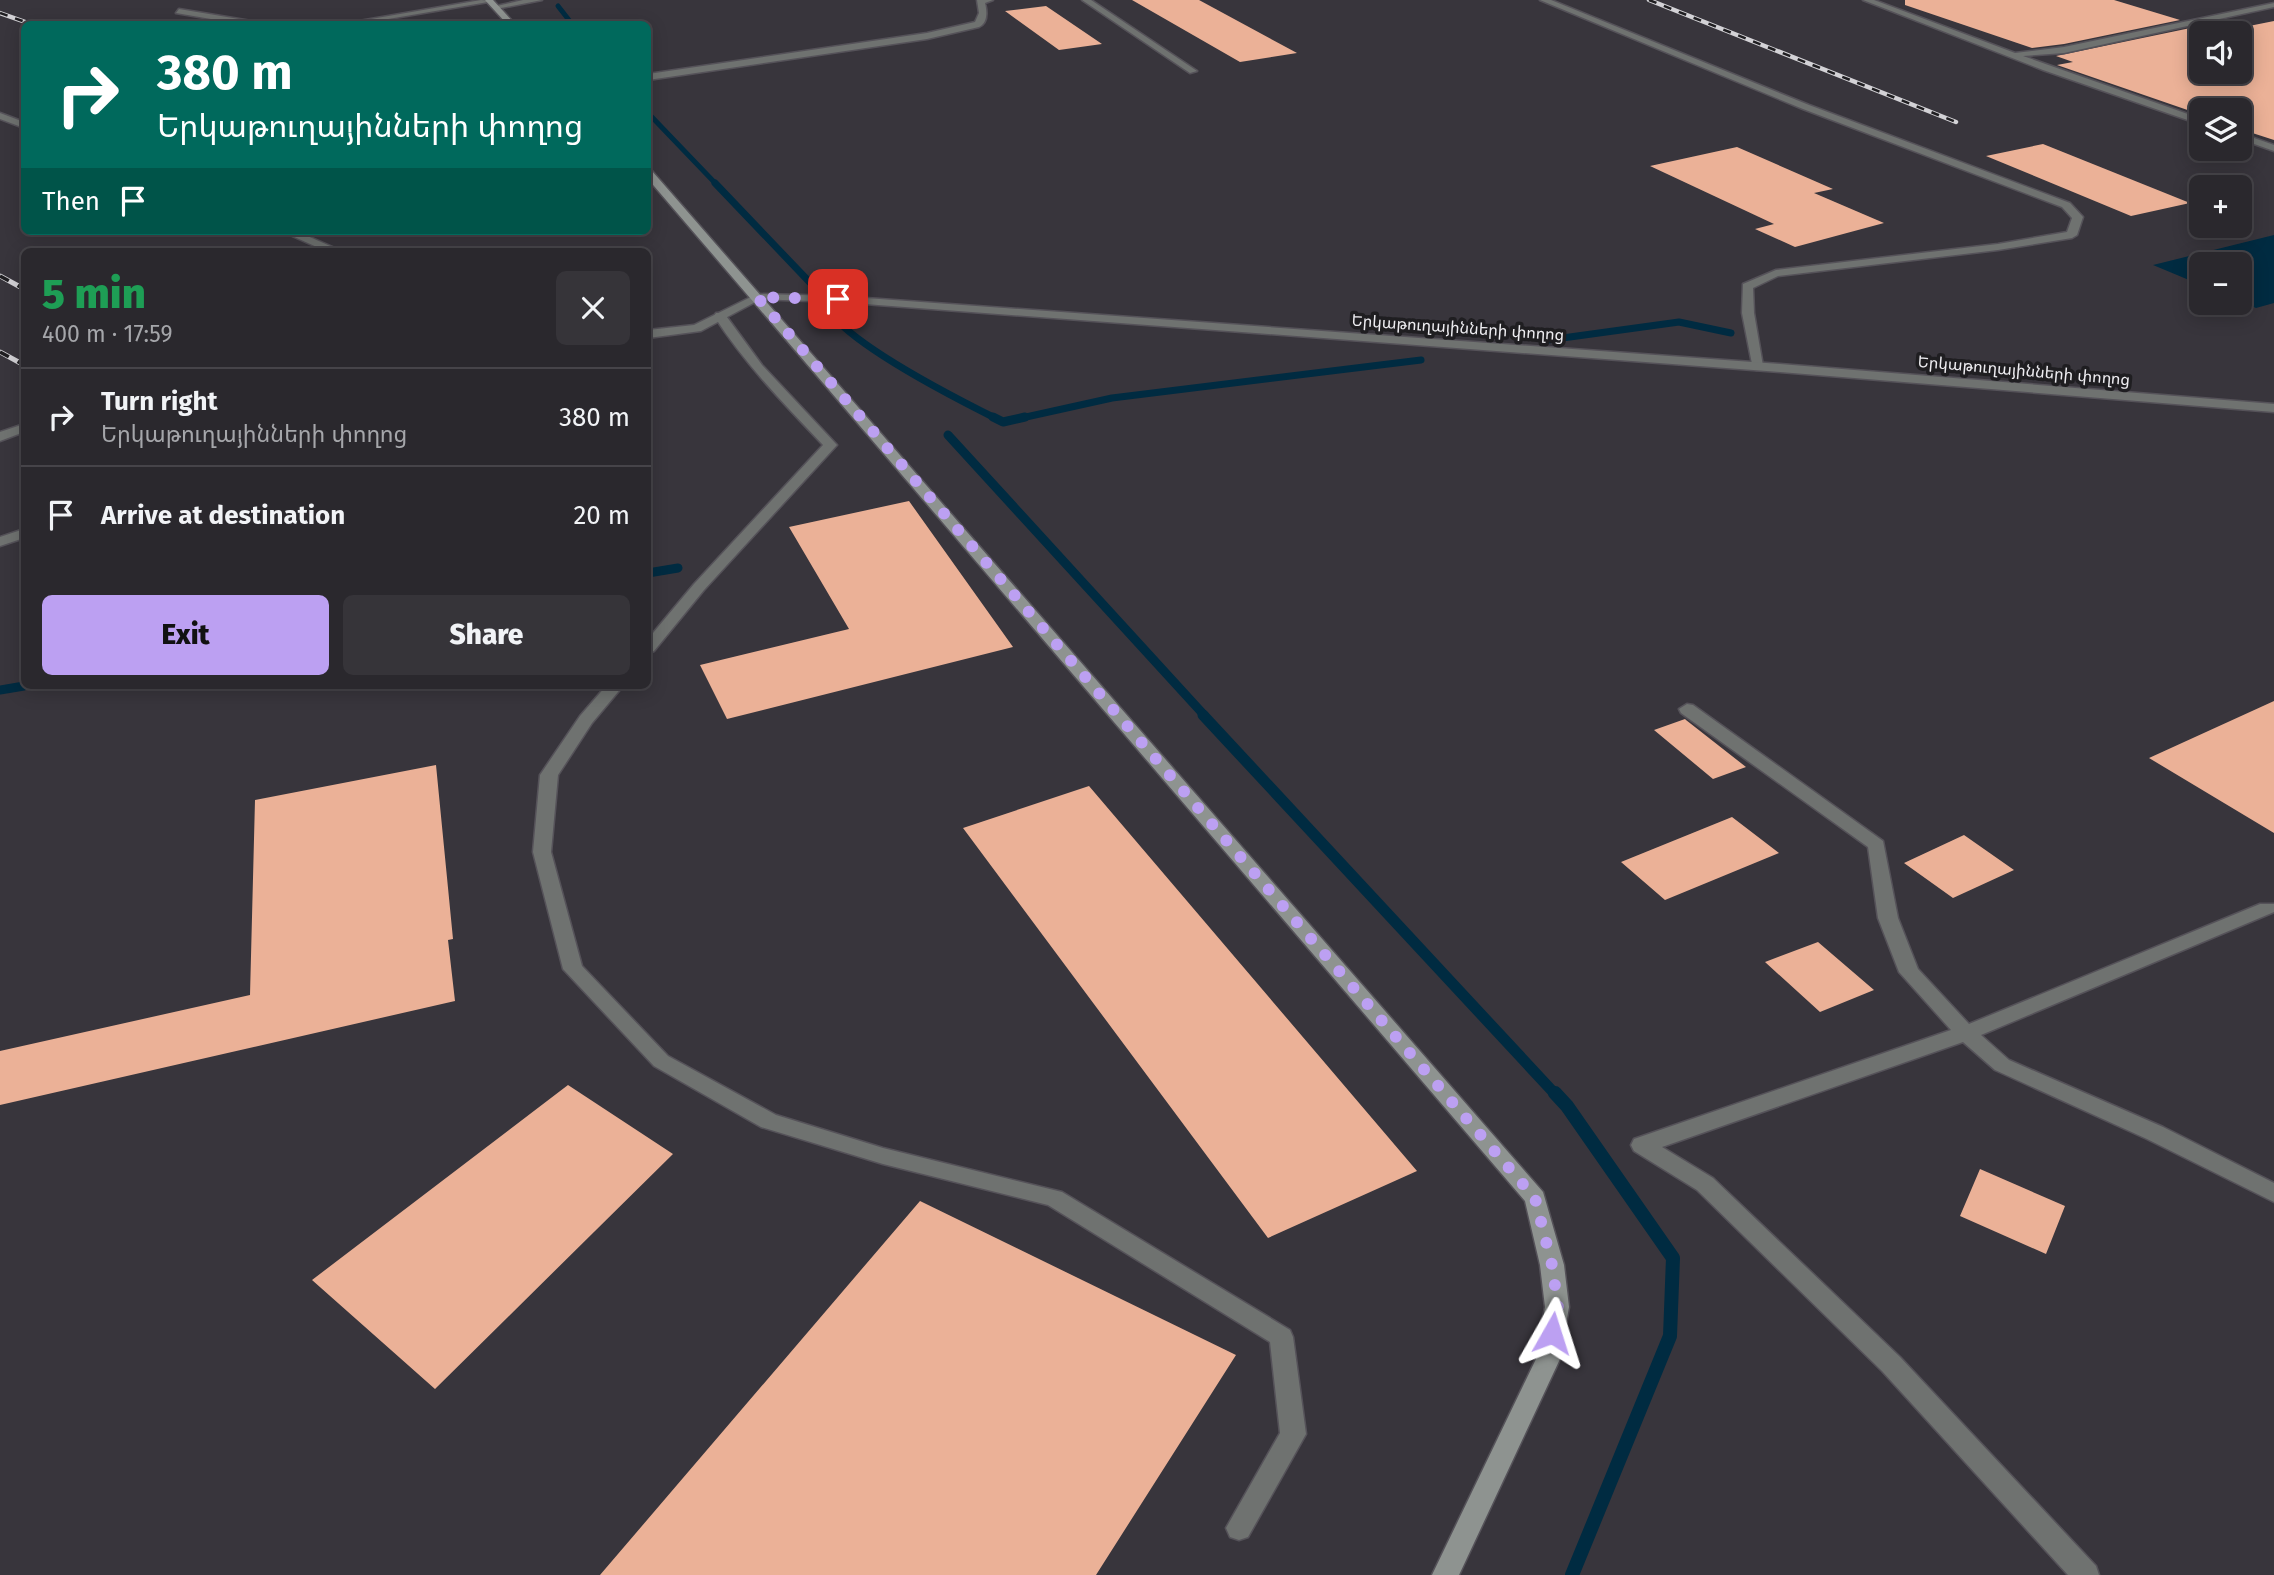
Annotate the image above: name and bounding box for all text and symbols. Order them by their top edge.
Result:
map controls [2189,21,2252,315]
button: sound [2189,21,2252,84]
text: 380 m [157,43,293,102]
icon: right [42,49,133,140]
button: layers [2189,98,2252,161]
text: Երկաթուղայինների փողոց [157,107,583,145]
button: + [2189,175,2252,238]
icon: arrive [114,182,152,220]
text: Then [42,186,100,217]
button: − [2189,252,2252,315]
text: 5 min [42,269,146,319]
pin [808,269,868,329]
button: close [556,271,630,345]
icon: arrive [819,280,857,318]
street label: Երկաթուղայինների փողոց [1351,311,1565,344]
text: 400 m · 17:59 [42,320,172,348]
street label: Երկաթուղայինների փողոց [1917,352,2131,389]
text: Turn right [101,386,218,417]
icon: right [42,398,80,436]
text: 380 m [559,402,630,433]
text: Երկաթուղայինների փողոց [101,420,407,448]
icon: arrive [42,496,80,534]
text: Arrive at destination [101,500,345,531]
text: 20 m [573,500,630,531]
button: Exit [42,595,329,675]
button: Share [343,595,630,675]
position arrow [1515,1296,1589,1370]

